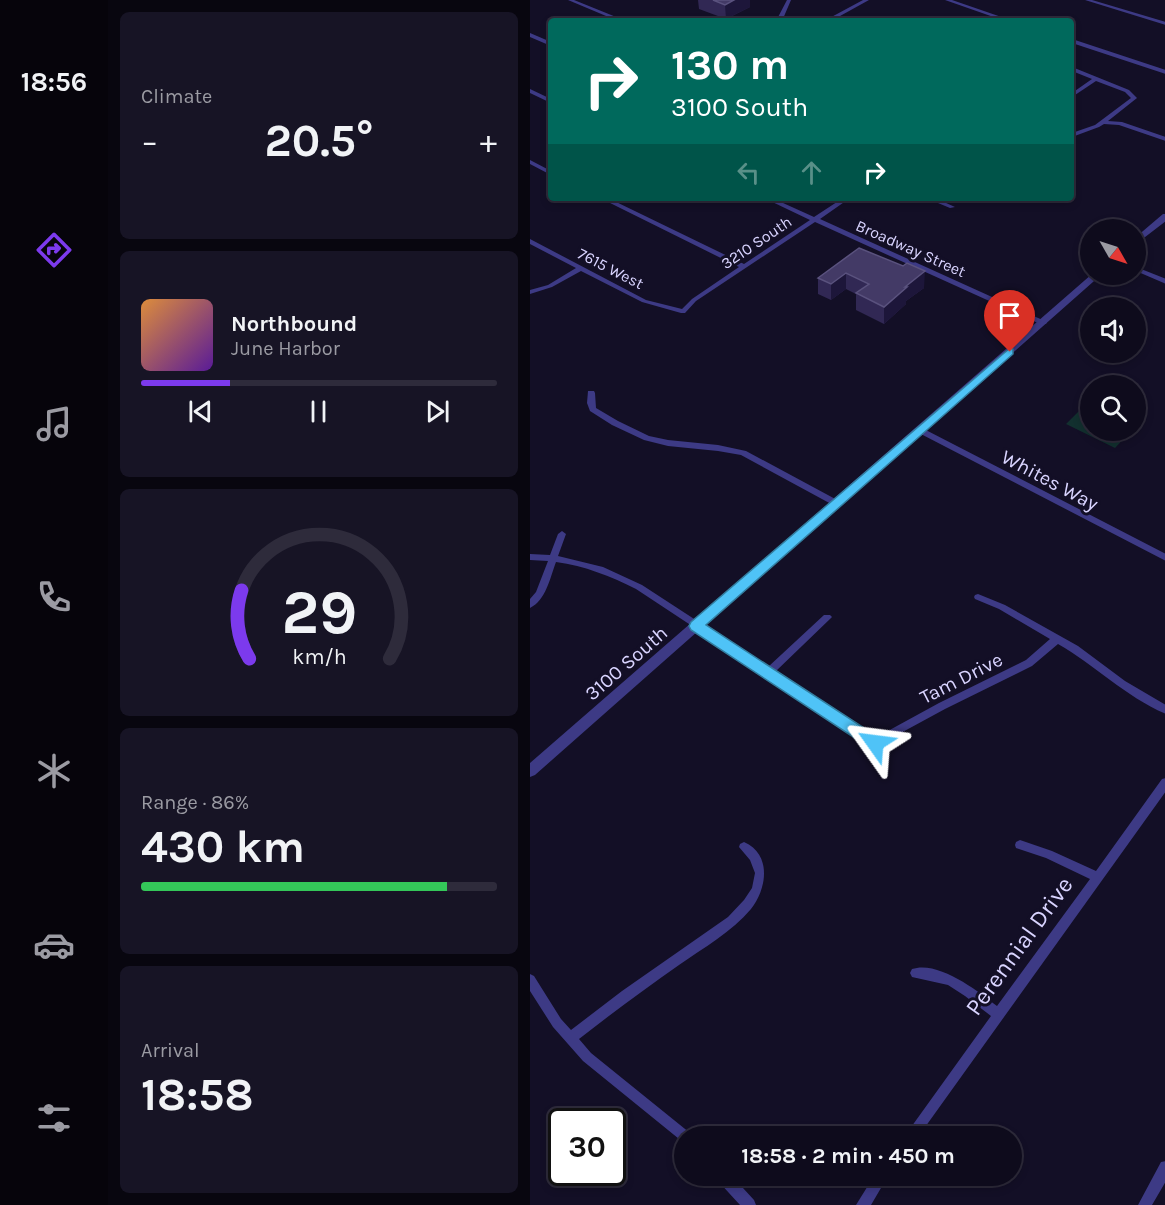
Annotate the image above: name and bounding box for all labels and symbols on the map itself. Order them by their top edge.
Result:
street label: 3210 South [717,212,795,273]
street label: Broadway Street [853,216,969,281]
north arrow [1080,219,1146,285]
street label: 7615 West [575,244,647,293]
pin [984,290,1035,352]
street label: Whites Way [997,445,1102,516]
street label: 3100 South [580,621,672,705]
street label: Tam Drive [916,648,1006,709]
position arrow [843,711,907,775]
street label: Perennial Drive [959,871,1079,1021]
speed limit sign: 30 [548,1108,626,1186]

